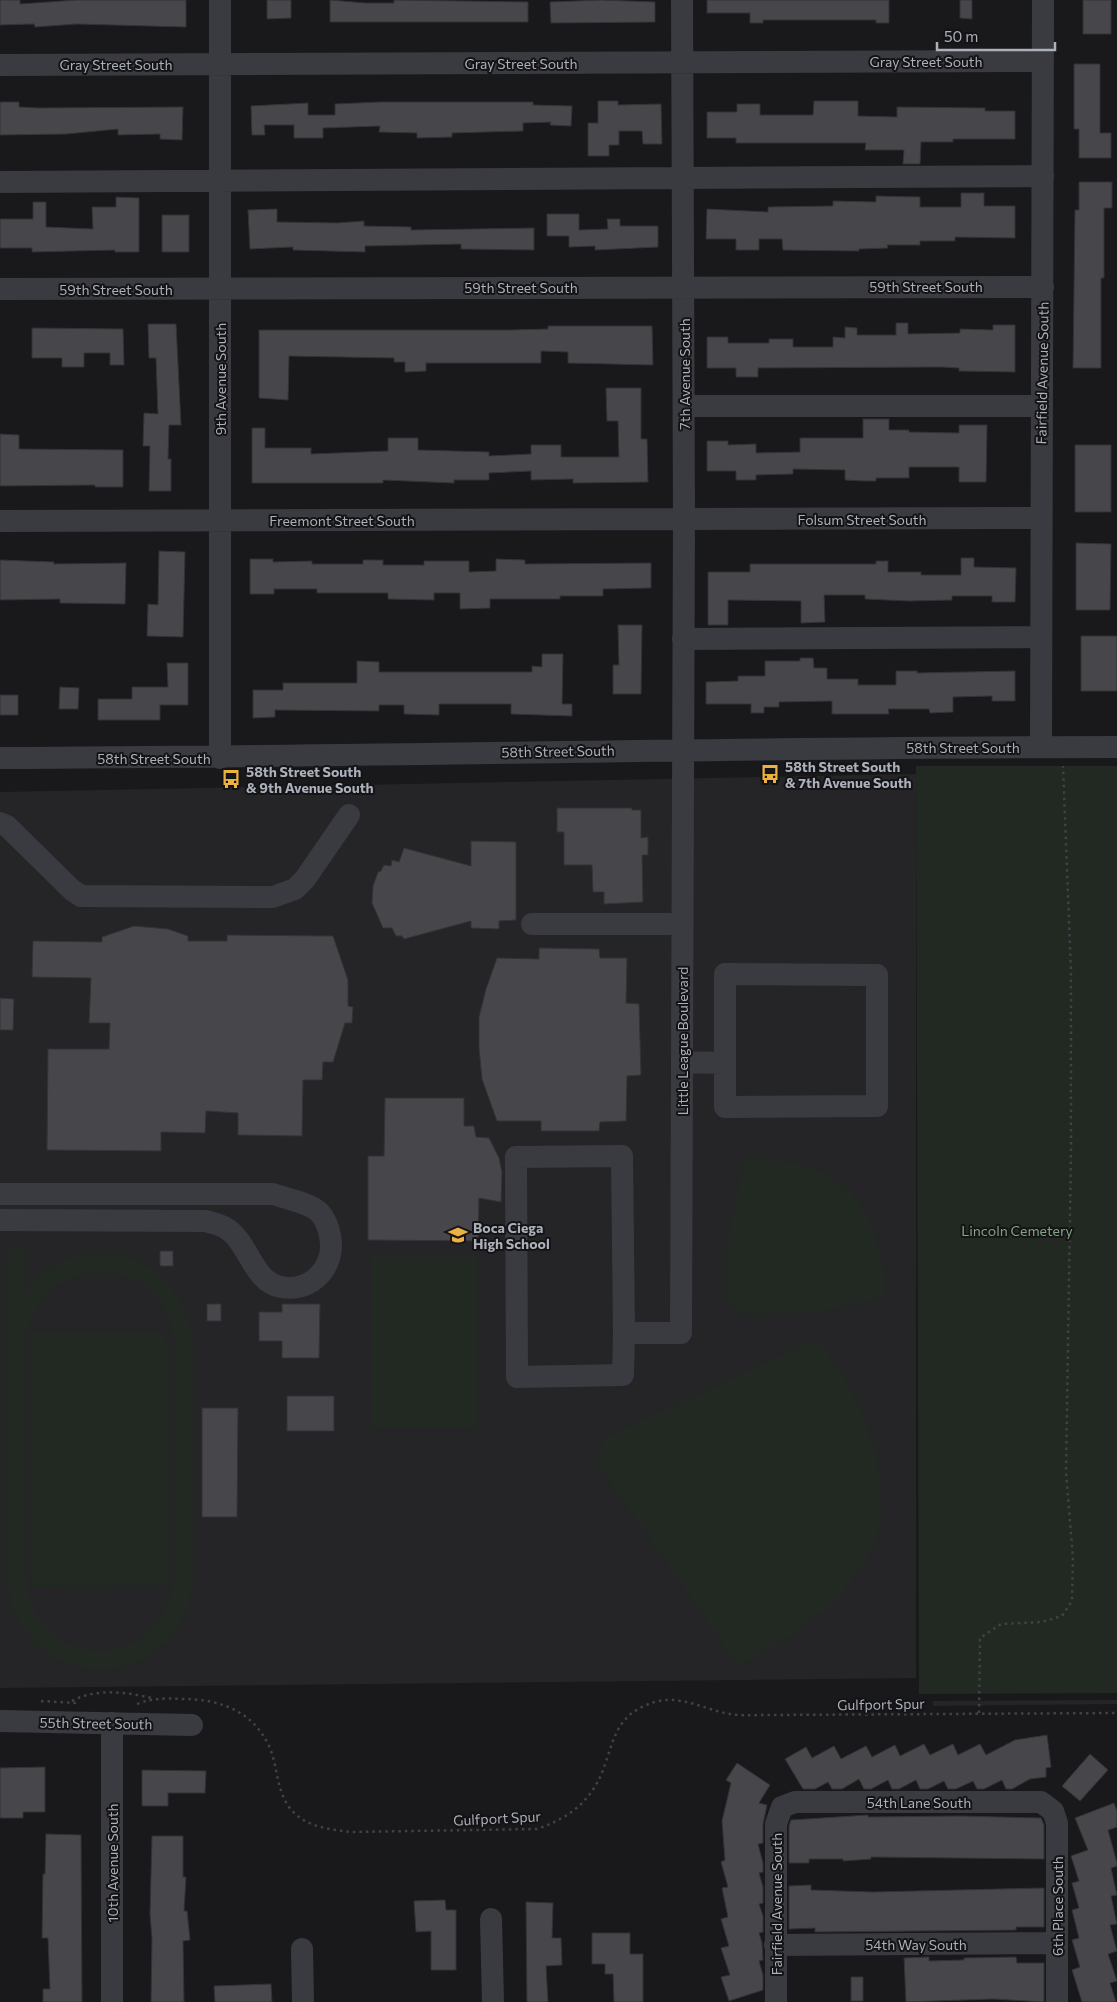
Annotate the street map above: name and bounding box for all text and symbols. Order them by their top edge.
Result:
scale bar [937,20,1054,52]
text: 50 m [944,27,978,45]
street label: Gray Street South [869,53,983,70]
street label: Gray Street South [464,55,578,72]
street label: Gray Street South [59,56,173,73]
street label: 59th Street South [869,278,983,295]
street label: 59th Street South [464,279,578,296]
street label: 59th Street South [59,281,173,298]
street label: Fairfield Avenue South [1032,302,1052,444]
street label: 7th Avenue South [676,318,693,430]
street label: 9th Avenue South [212,323,229,435]
street label: Folsum Street South [797,511,927,528]
street label: Freemont Street South [269,512,415,529]
street label: 58th Street South [906,739,1020,756]
street label: 58th Street South [501,742,615,760]
street label: 58th Street South [97,750,211,767]
place label: 58th Street South & 7th Avenue South [785,758,912,791]
place label: 58th Street South & 9th Avenue South [246,763,374,796]
bus stop icon: 58th Street South & 7th Avenue South [759,763,781,785]
bus stop icon: 58th Street South & 9th Avenue South [220,768,242,790]
street label: Little League Boulevard [674,967,691,1115]
place label: Boca Ciega High School [473,1219,550,1252]
park label: Lincoln Cemetery [961,1222,1073,1239]
school or university icon: Boca Ciega High School [447,1224,469,1246]
street label: Gulfport Spur [837,1695,925,1713]
street label: 55th Street South [39,1714,153,1732]
street label: 54th Lane South [867,1794,971,1811]
street label: 10th Avenue South [104,1803,121,1923]
street label: Gulfport Spur [453,1807,542,1829]
street label: Fairfield Avenue South [768,1833,785,1975]
street label: 6th Place South [1049,1856,1066,1956]
street label: 54th Way South [865,1936,967,1953]

